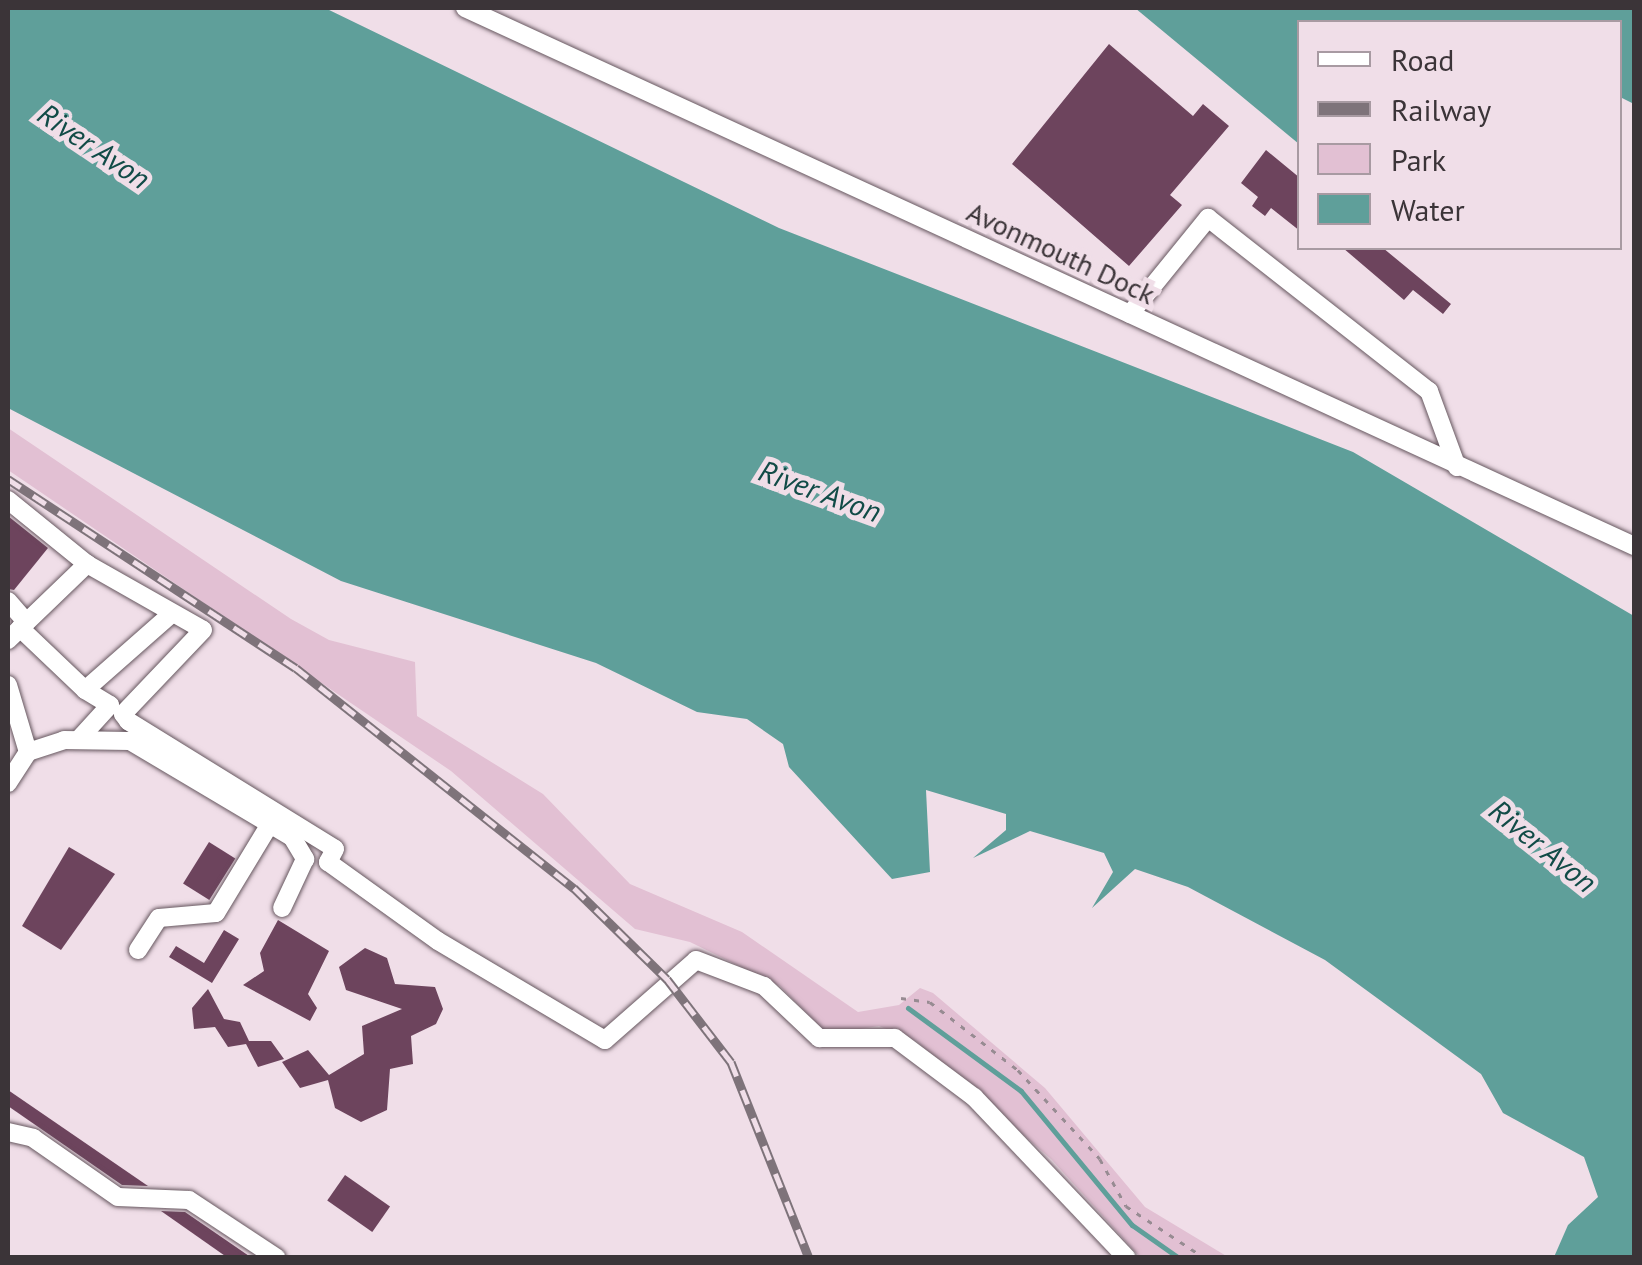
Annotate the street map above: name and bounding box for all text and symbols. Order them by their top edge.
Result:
legend [1297,20,1622,250]
text: Road [1391,40,1455,79]
text: Railway [1391,90,1491,129]
water label: River Avon [31,95,157,197]
text: Park [1391,140,1446,179]
text: Water [1391,190,1465,229]
street label: Avonmouth Dock [962,195,1160,311]
water label: River Avon [754,452,886,530]
water label: River Avon [1482,792,1604,900]

